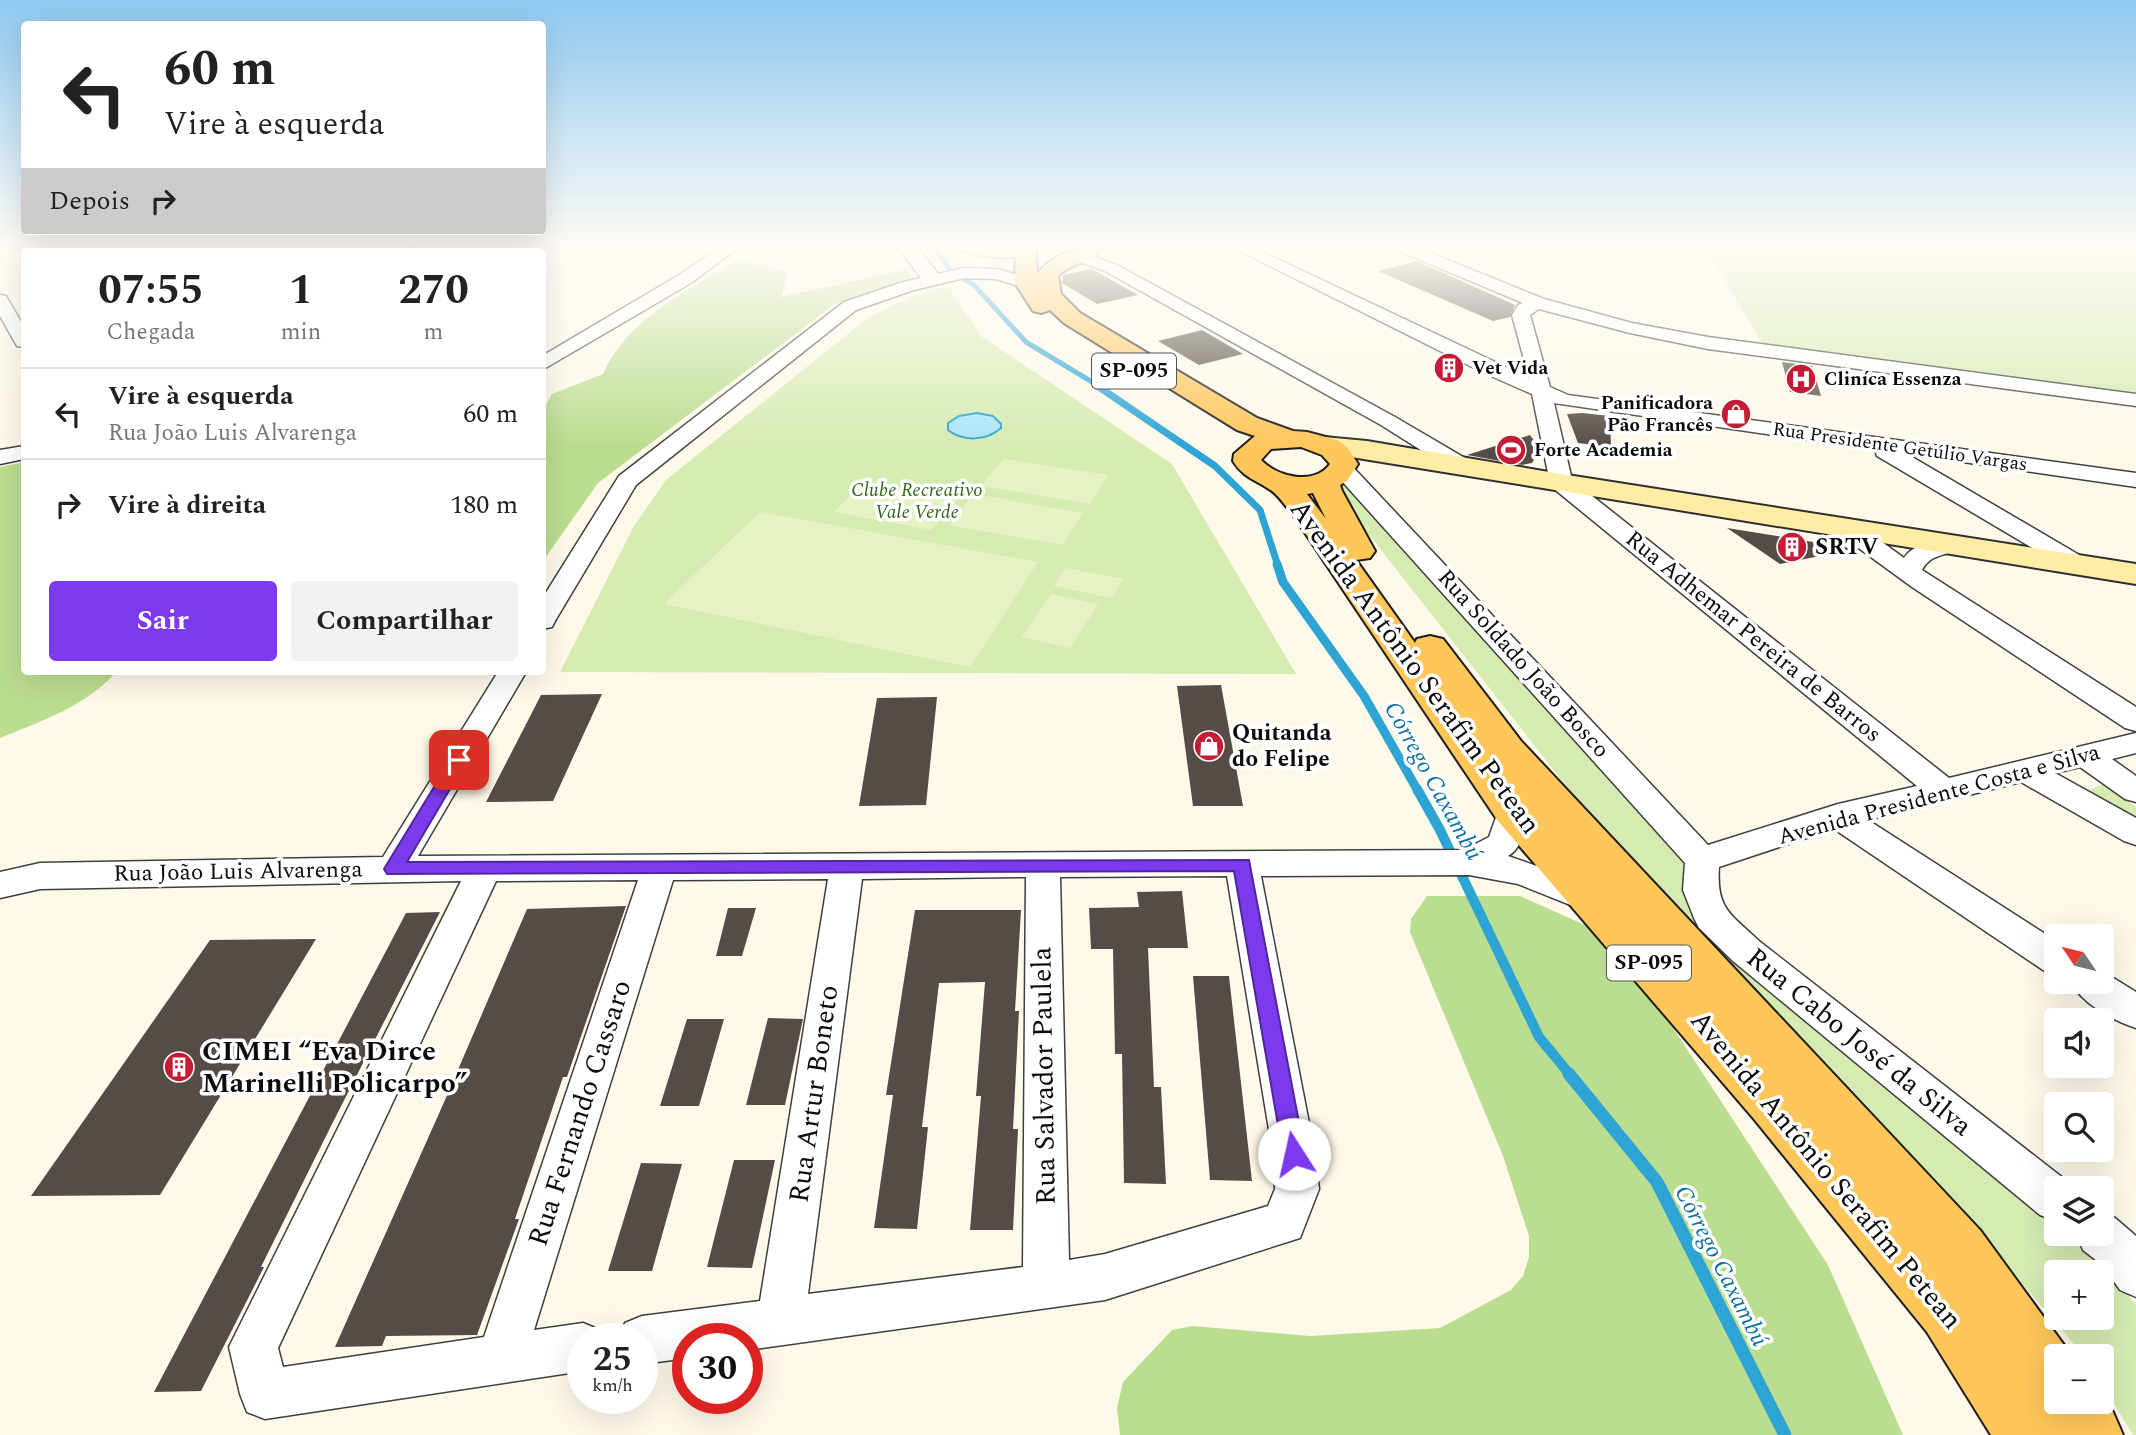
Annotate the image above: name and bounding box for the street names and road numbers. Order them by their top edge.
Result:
road number: SP-095 [1092,354,1176,388]
street label: Rua Presidente Getúlio Vargas [1771,415,2029,479]
street label: Avenida Antônio Serafim Petean [1279,490,1551,844]
street label: Rua Adhemar Pereira de Barros [1617,522,1889,752]
street label: Rua Soldado João Bosco [1428,562,1618,766]
street label: Avenida Presidente Costa e Silva [1774,735,2104,855]
street label: Rua João Luis Alvarenga [113,852,363,892]
street label: Rua Cabo José da Silva [1737,937,1982,1147]
street label: Rua Salvador Paulela [1020,946,1068,1206]
road number: SP-095 [1607,946,1691,981]
street label: Rua Fernando Cassaro [517,974,643,1252]
street label: Rua Artur Boneto [777,982,851,1206]
street label: Avenida Antônio Serafim Petean [1679,1001,1973,1339]

